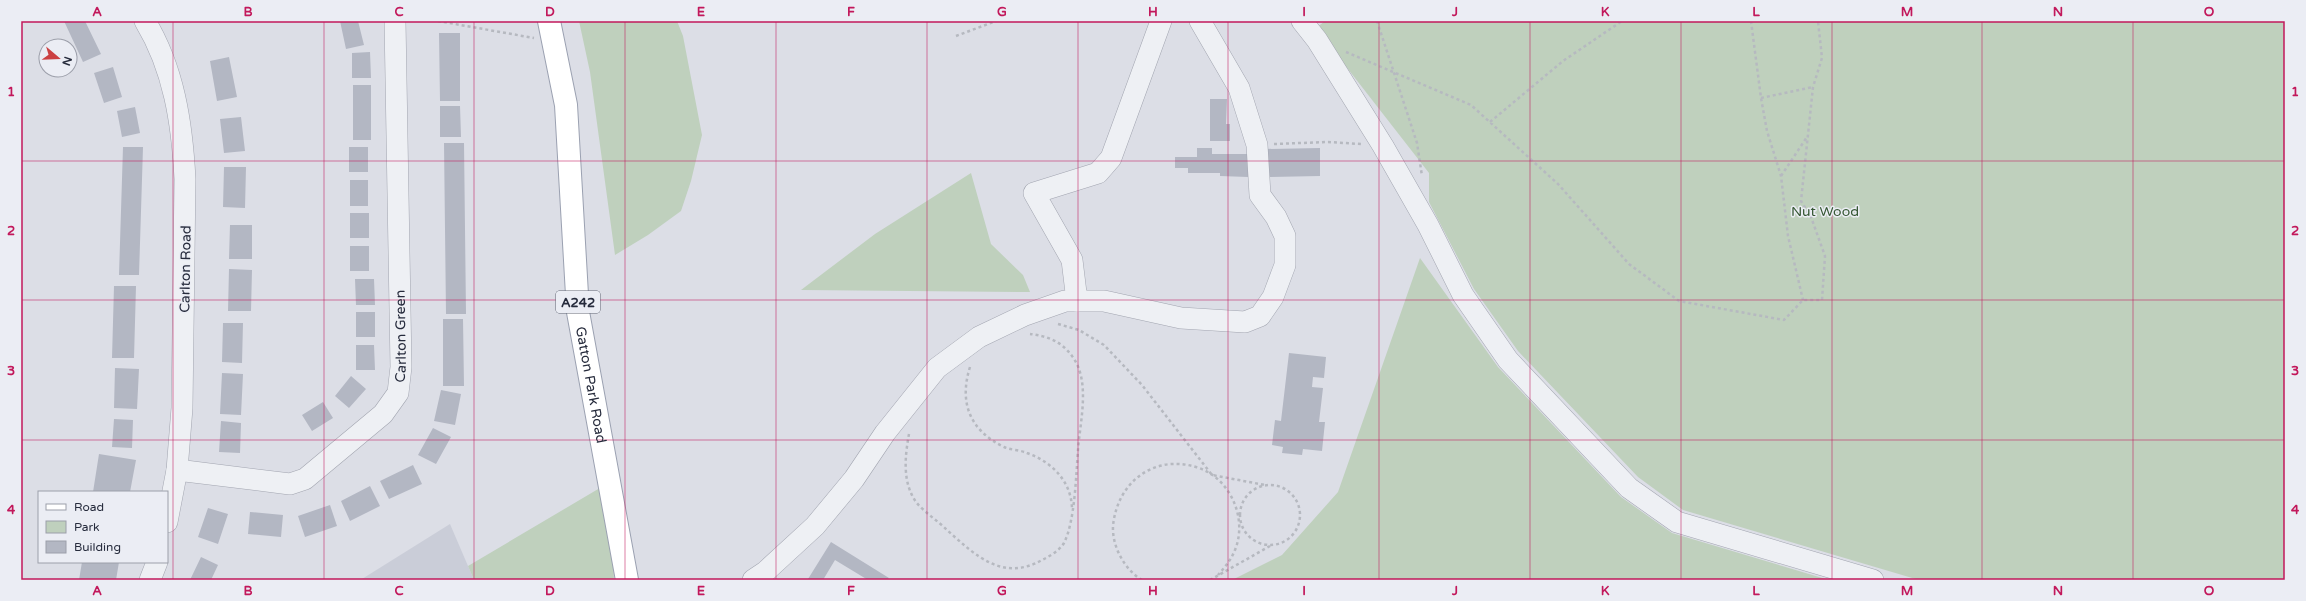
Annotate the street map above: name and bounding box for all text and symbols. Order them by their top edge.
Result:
text: A [92,4,102,20]
text: B [243,4,253,20]
text: C [394,4,404,20]
text: D [545,4,555,20]
text: E [697,4,705,20]
text: F [847,4,855,20]
text: G [997,4,1007,20]
text: H [1148,4,1158,20]
text: I [1302,4,1306,20]
text: J [1451,4,1458,20]
text: K [1601,4,1610,20]
text: L [1752,4,1760,20]
text: M [1901,4,1913,20]
text: N [2053,4,2063,20]
text: O [2204,4,2215,20]
north arrow [38,38,78,78]
text: N [59,55,75,67]
text: 1 [7,84,15,100]
text: 1 [2291,84,2299,100]
park label: Nut Wood [1791,203,1859,220]
text: 2 [7,223,15,239]
text: 2 [2291,223,2299,239]
street label: Carlton Road [176,225,195,313]
street label: Carlton Green [391,290,410,383]
road number: A242 [556,291,600,313]
street label: Gatton Park Road [572,325,610,445]
text: 3 [7,363,15,379]
text: 3 [2291,363,2299,379]
legend [38,491,168,563]
text: Road [74,500,104,514]
text: 4 [7,502,16,518]
text: 4 [2291,502,2300,518]
text: Park [74,520,100,534]
text: Building [74,540,121,554]
text: A [92,583,102,599]
text: B [243,583,253,599]
text: C [394,583,404,599]
text: D [545,583,555,599]
text: E [697,583,705,599]
text: F [847,583,855,599]
text: G [997,583,1007,599]
text: H [1148,583,1158,599]
text: I [1302,583,1306,599]
text: J [1451,583,1458,599]
text: K [1601,583,1610,599]
text: L [1752,583,1760,599]
text: M [1901,583,1913,599]
text: N [2053,583,2063,599]
text: O [2204,583,2215,599]

